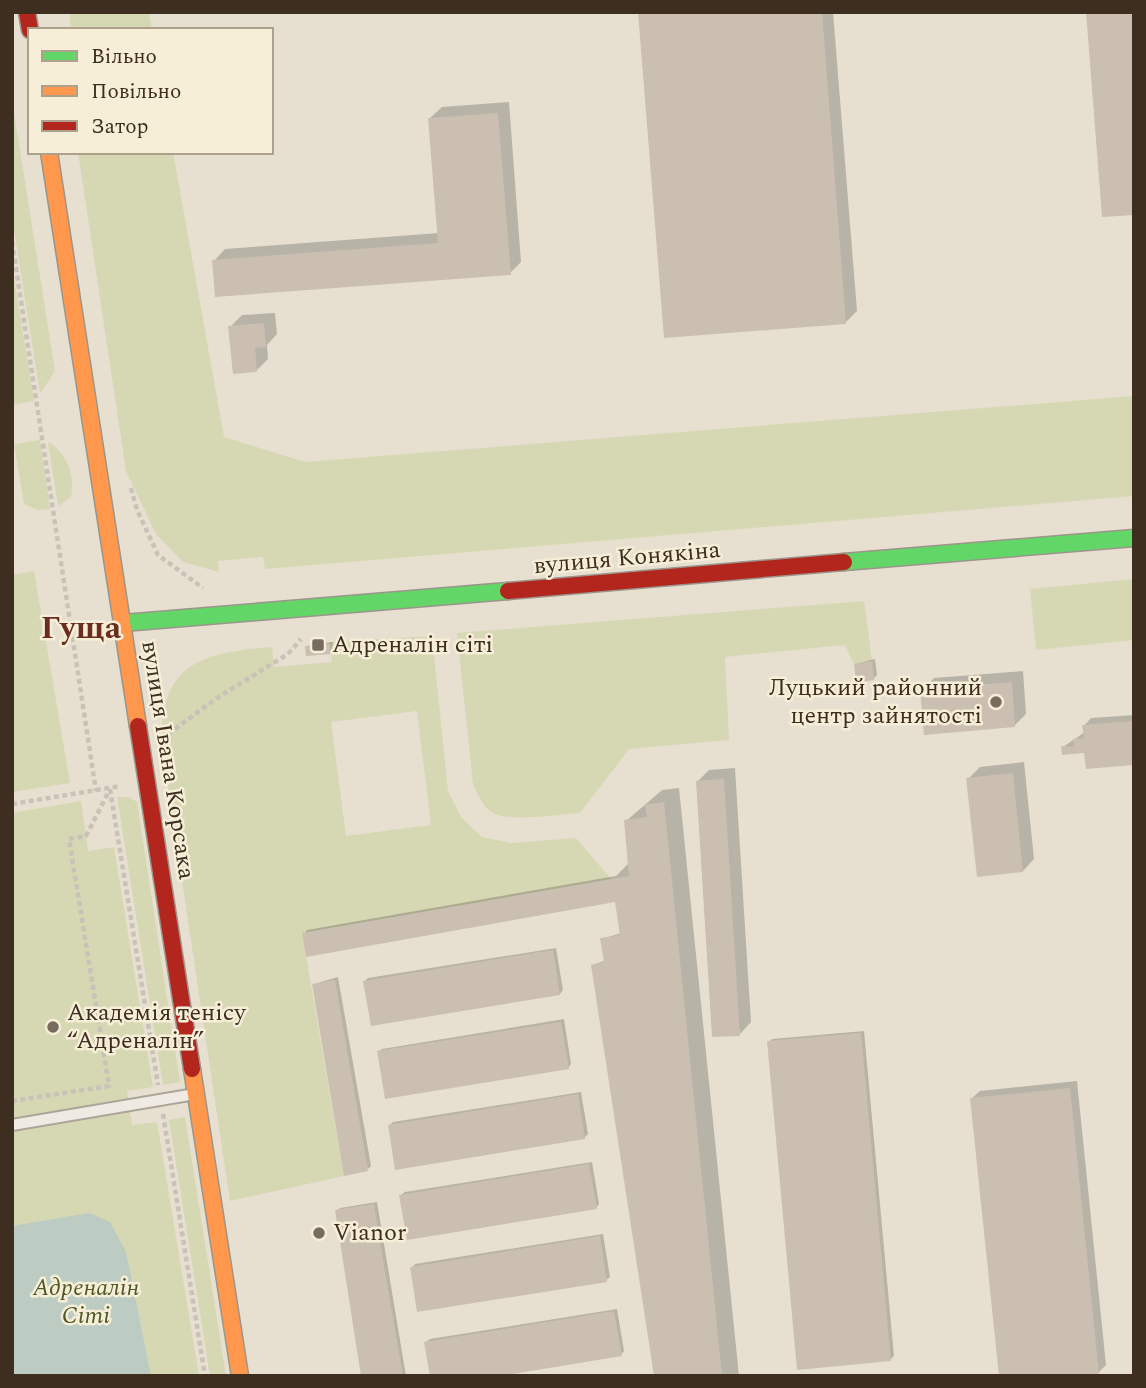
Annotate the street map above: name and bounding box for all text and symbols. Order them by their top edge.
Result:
legend [28,28,273,154]
text: Вільно [91,41,157,73]
text: Повільно [91,76,181,108]
text: Затор [91,111,148,143]
street label: вулиця Конякіна [532,532,722,584]
district label: Гуща [41,604,122,653]
place label: Адреналін сіті [332,627,493,663]
marker: Адреналін сіті [310,637,326,653]
street label: вулиця Івана Корсака [131,638,205,882]
place label: Луцький районний центр зайнятості [769,670,982,734]
marker: Луцький районний центр зайнятості [988,694,1004,710]
place label: Академія тенісу “Адреналін” [67,995,247,1059]
marker: Академія тенісу “Адреналін” [45,1019,61,1035]
place label: Vianor [333,1215,406,1251]
marker: Vianor [311,1225,327,1241]
park label: Адреналін Сіті [32,1270,140,1334]

